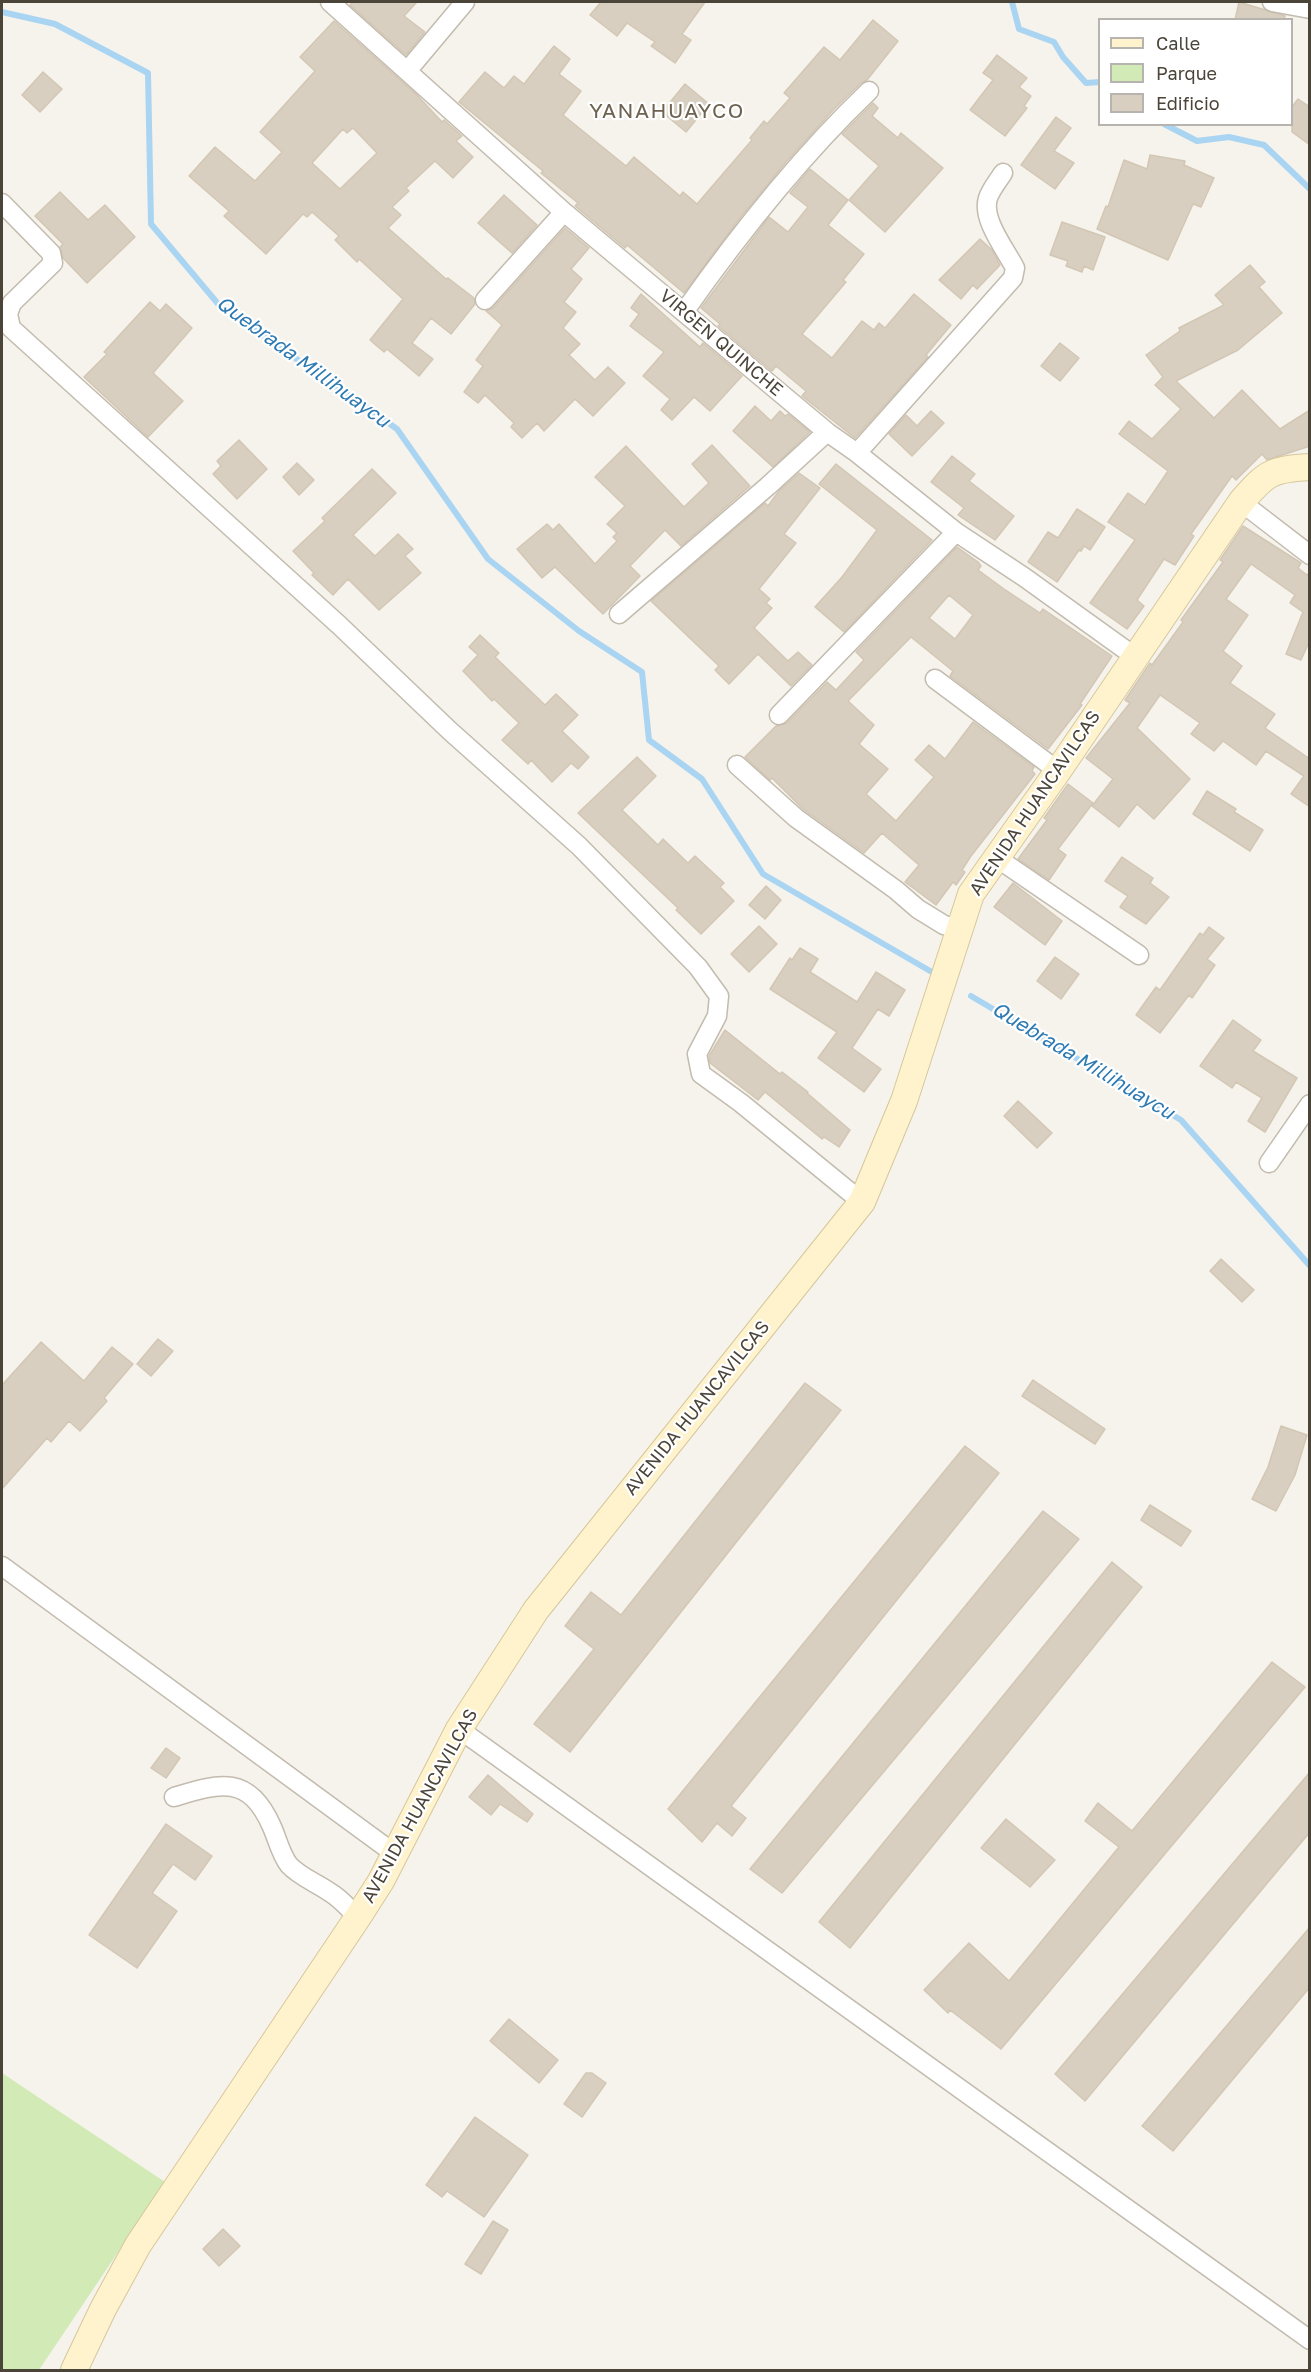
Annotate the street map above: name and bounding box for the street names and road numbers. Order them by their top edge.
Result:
street label: VIRGEN QUINCHE [655,285,787,401]
street label: AVENIDA HUANCAVILCAS [965,706,1105,900]
street label: AVENIDA HUANCAVILCAS [620,1316,774,1500]
street label: AVENIDA HUANCAVILCAS [358,1705,482,1907]

